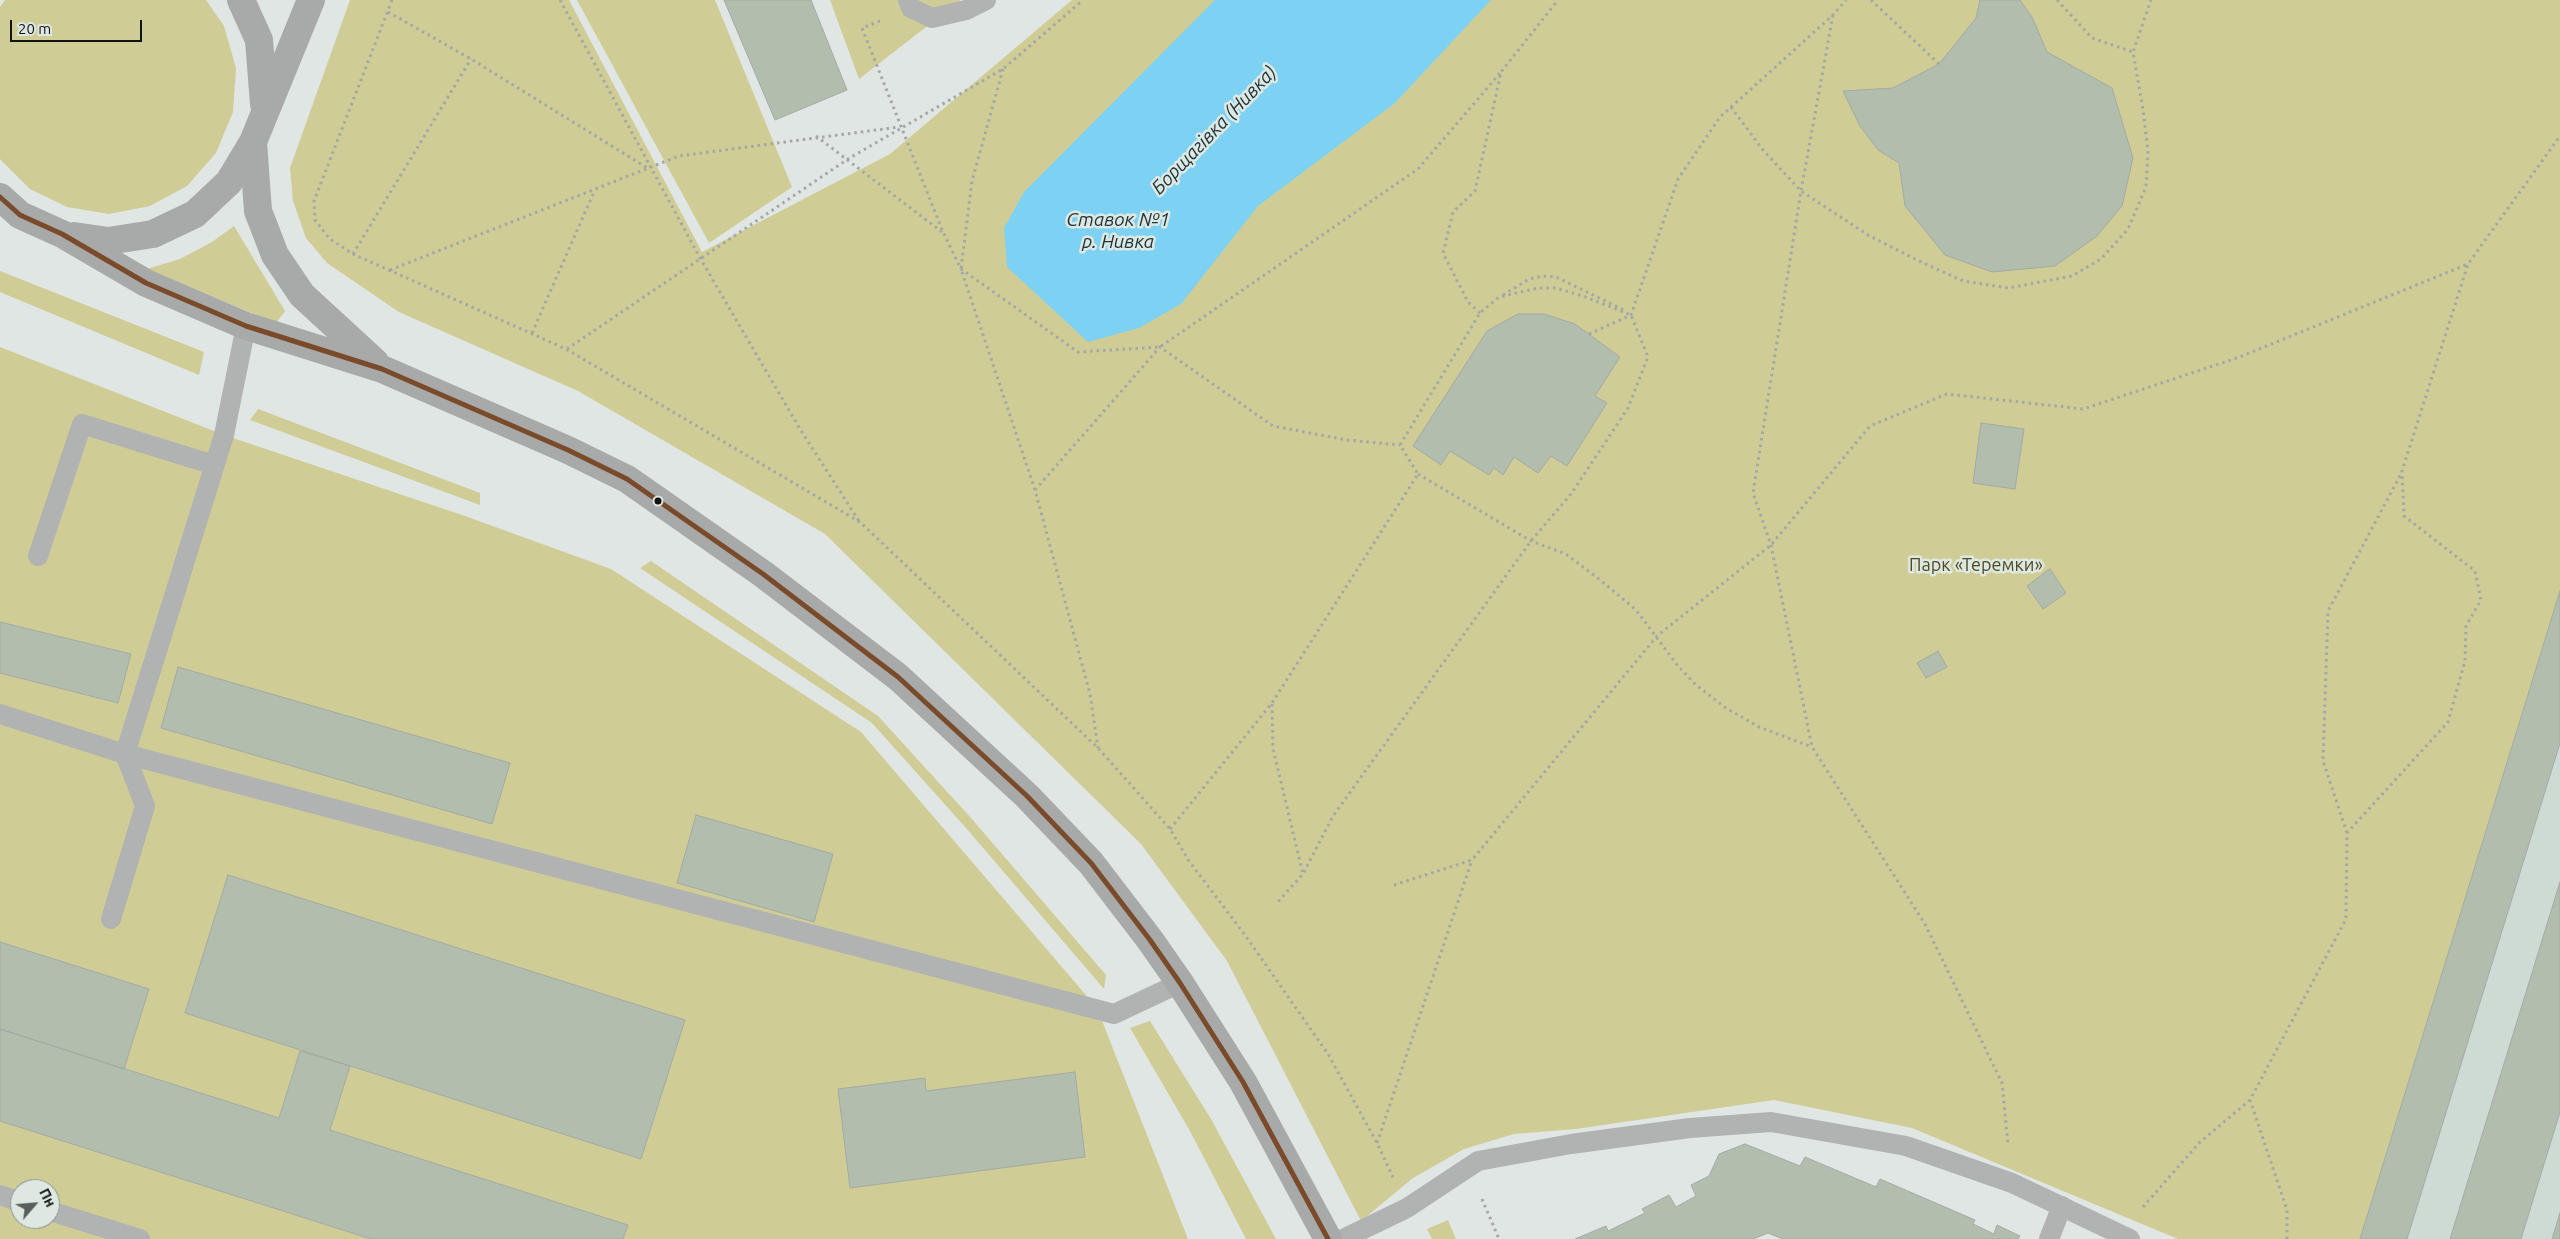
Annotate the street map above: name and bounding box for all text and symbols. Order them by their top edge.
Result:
scale bar [12,10,145,42]
text: 20 m [18,20,51,37]
water label: Борщагівка (Нивка) [1147,61,1281,199]
water label: Ставок №1 р. Нивка [1066,209,1170,253]
unlabelled marker [653,496,663,506]
park label: Парк «Теремки» [1909,554,2043,576]
north arrow [10,1179,60,1229]
text: Пн [36,1186,59,1209]

